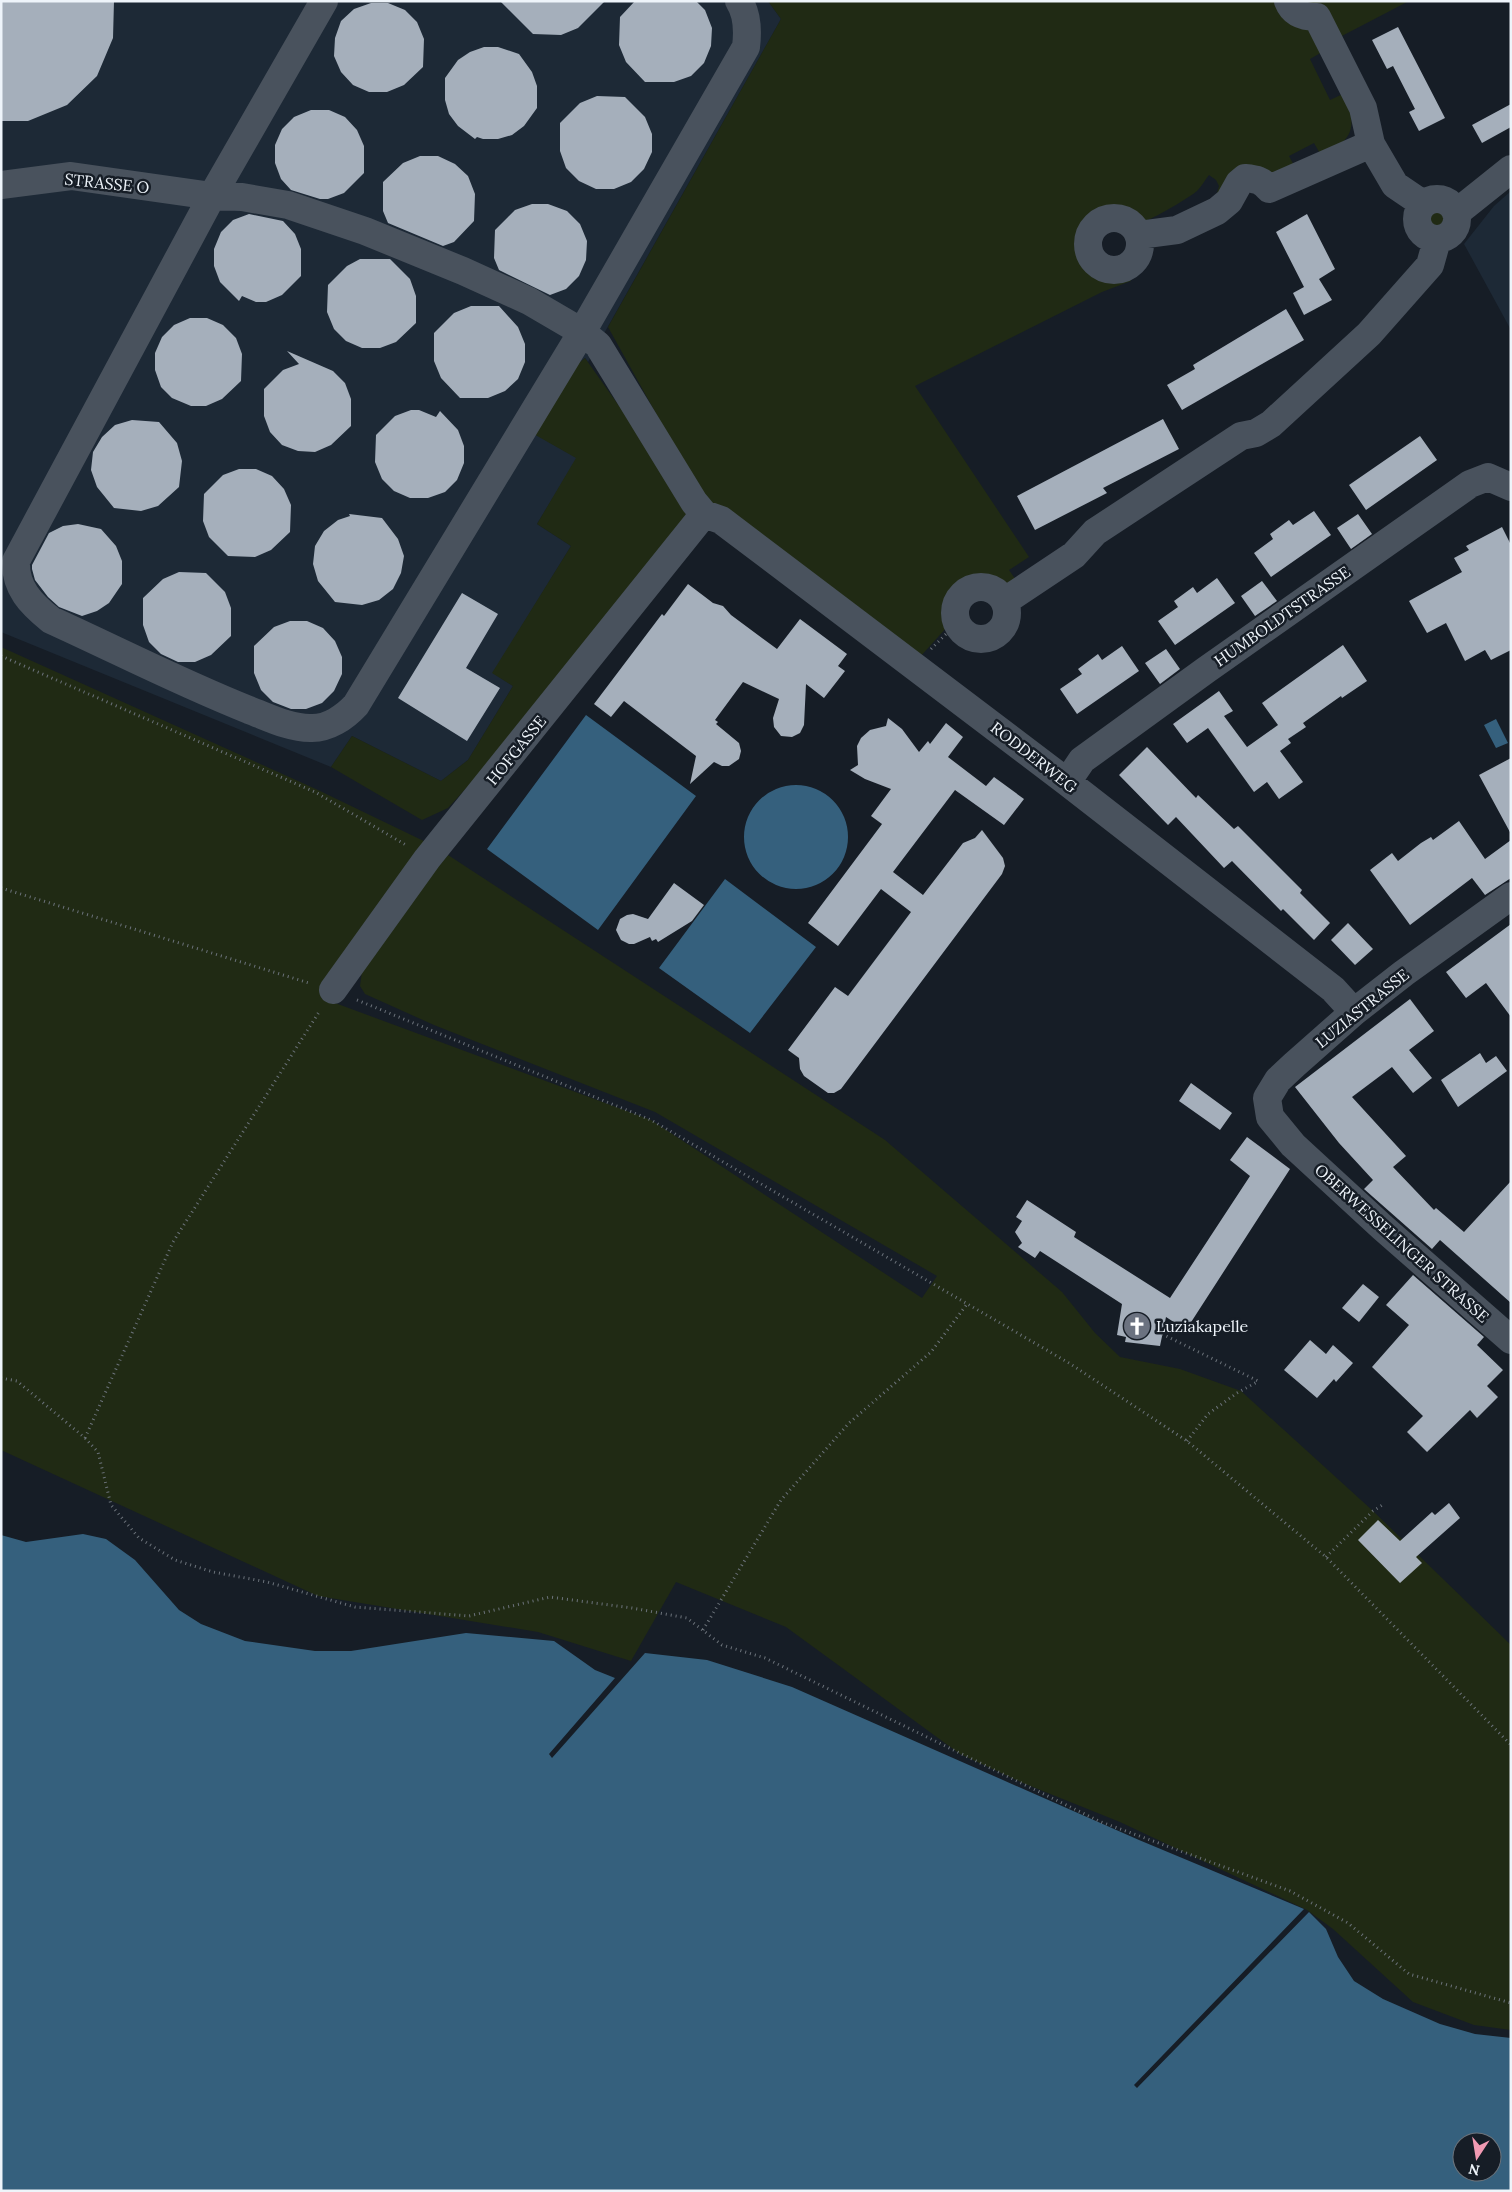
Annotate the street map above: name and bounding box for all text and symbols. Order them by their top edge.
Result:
street label: STRASSE O [64,169,150,197]
street label: HUMBOLDTSTRASSE [1210,562,1354,670]
street label: HOFGASSE [482,711,550,789]
street label: RODDERWEG [987,717,1081,797]
street label: LUZIASTRASSE [1311,964,1413,1052]
street label: OBERWESSELINGER STRASSE [1311,1159,1493,1327]
church icon: Luziakapelle [1122,1311,1152,1341]
place label: Luziakapelle [1156,1316,1249,1336]
north arrow [1452,2132,1502,2182]
text: N [1467,2160,1481,2180]

